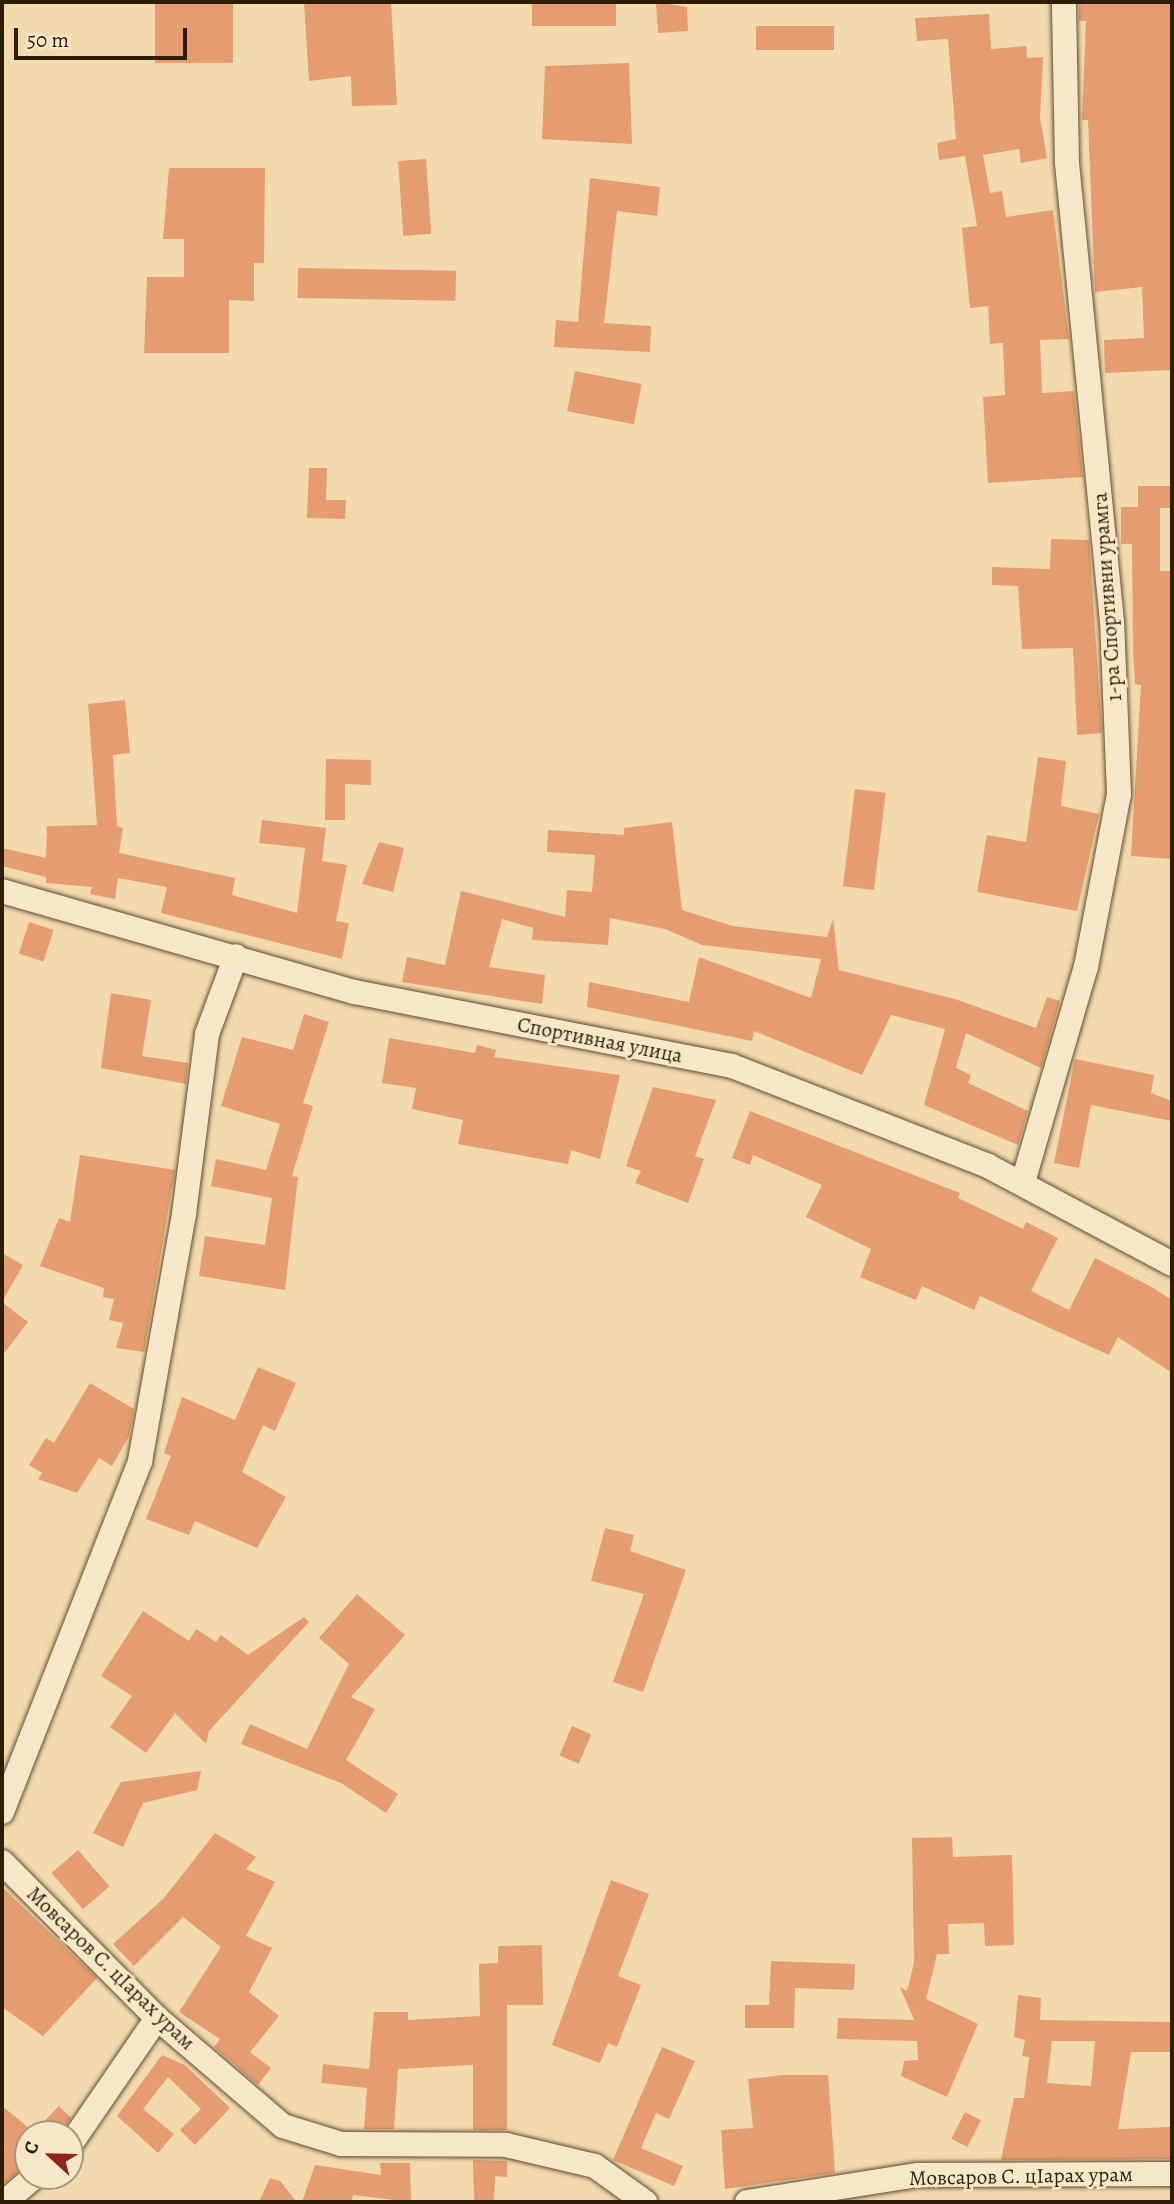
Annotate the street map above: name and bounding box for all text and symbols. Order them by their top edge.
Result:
scale bar [18,14,191,58]
text: 50 m [27,26,69,54]
street label: 1-ра Спортивни урамга [1087,492,1127,702]
street label: Спортивная улица [515,1012,685,1068]
street label: Мовсаров С. цIарах урам [22,1881,200,2055]
north arrow [14,2120,84,2190]
text: С [17,2138,46,2158]
street label: Мовсаров С. цIарах урам [909,2161,1133,2191]

